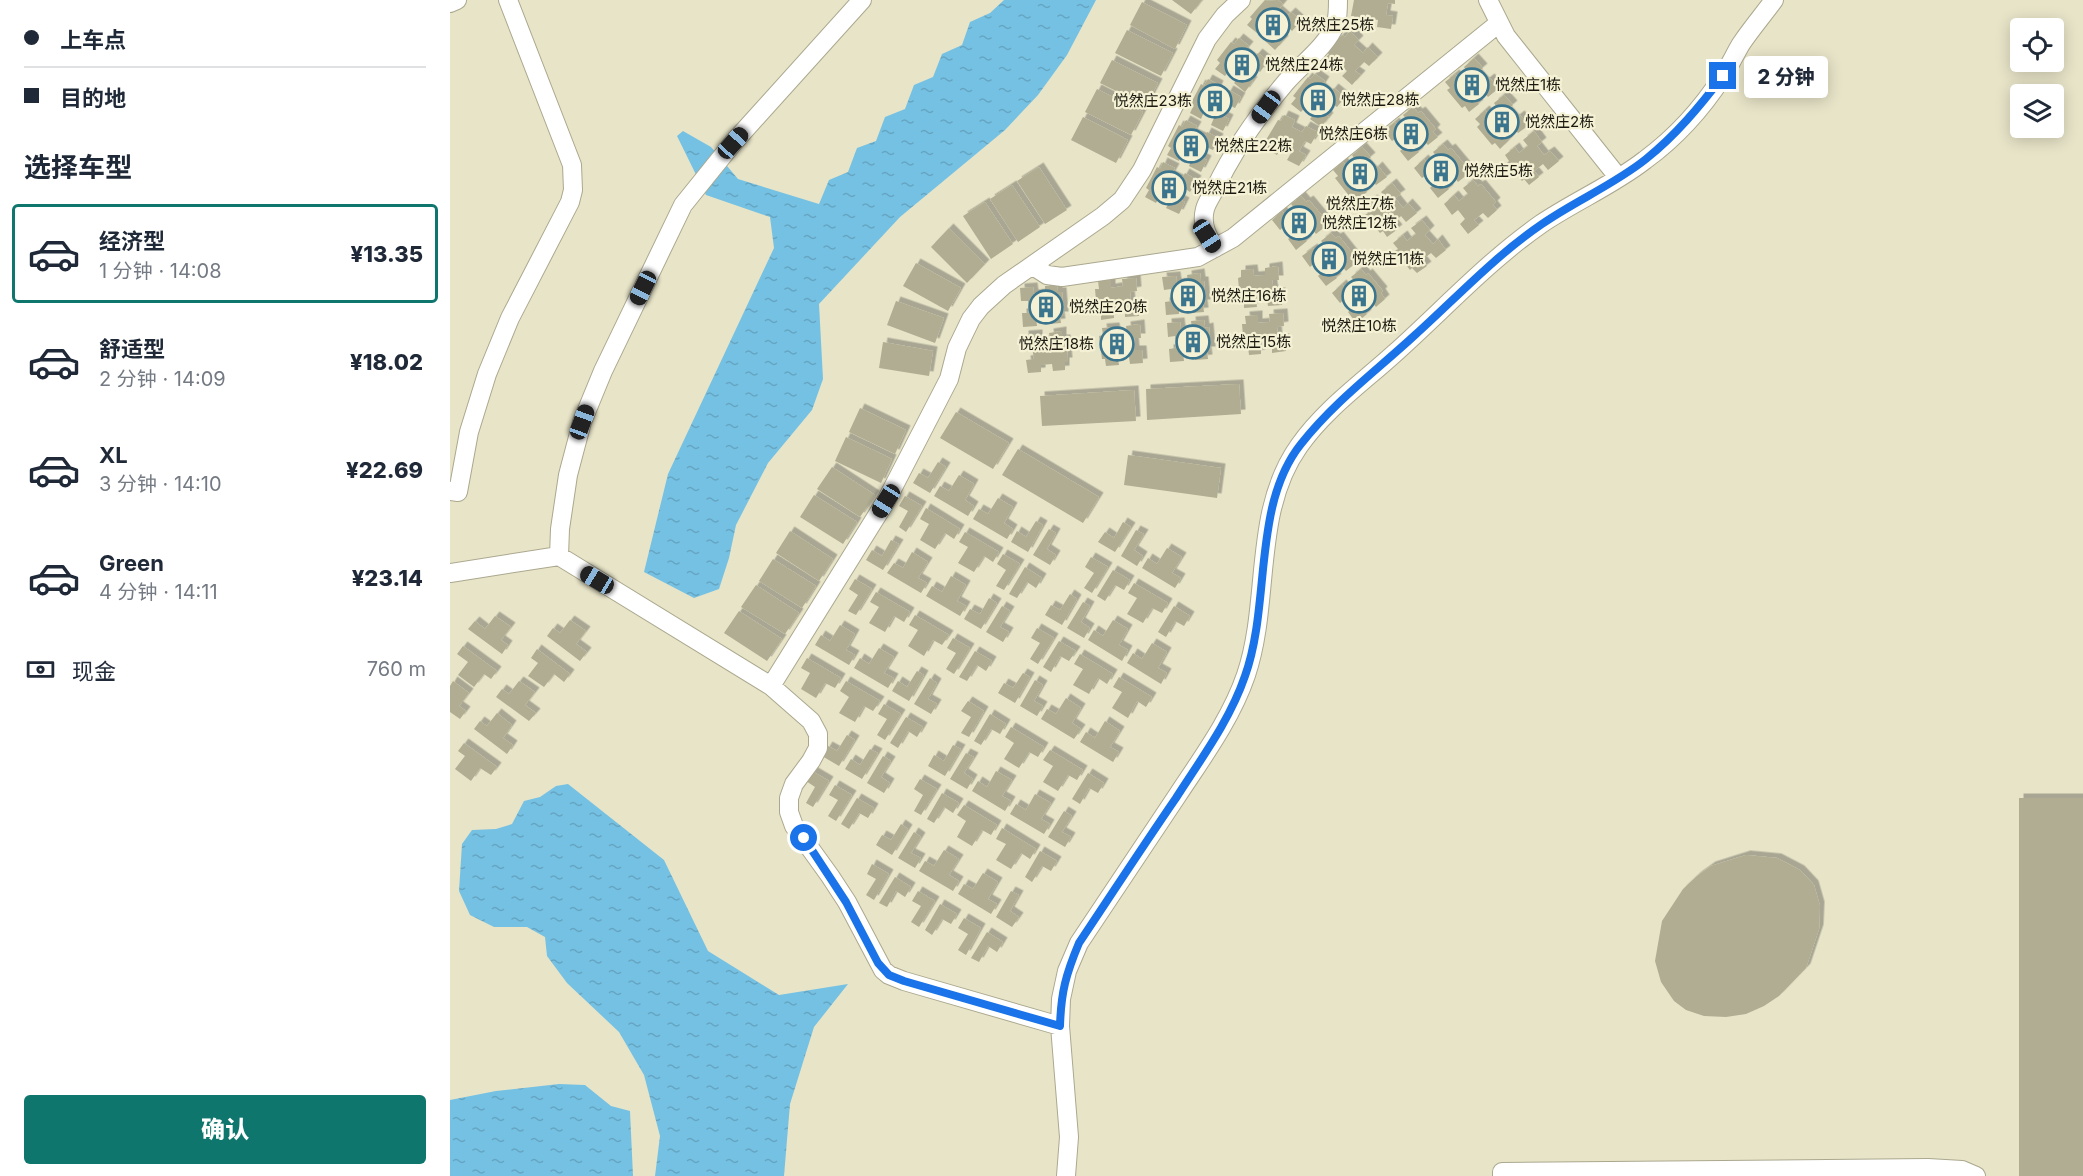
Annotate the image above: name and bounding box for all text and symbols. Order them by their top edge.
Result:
building icon: 悦然庄25栋 [1255,7,1291,43]
place label: 悦然庄25栋 [1296,15,1374,34]
map controls [2010,18,2064,138]
button: locate [2010,18,2064,72]
text: 上车点 [60,27,126,53]
building icon: 悦然庄24栋 [1224,47,1260,83]
place label: 悦然庄24栋 [1265,55,1344,74]
callout: 2 分钟 [1744,55,1828,97]
route end [1709,62,1736,89]
text: 2 分钟 [1757,65,1815,89]
building icon: 悦然庄1栋 [1454,67,1490,103]
place label: 悦然庄1栋 [1495,75,1561,94]
building icon: 悦然庄28栋 [1300,82,1336,118]
building icon: 悦然庄23栋 [1197,83,1233,119]
button: layers [2010,84,2064,138]
text: 目的地 [60,85,126,111]
car [1248,87,1284,127]
place label: 悦然庄28栋 [1341,90,1419,109]
place label: 悦然庄23栋 [1114,91,1192,110]
building icon: 悦然庄2栋 [1484,104,1520,140]
place label: 悦然庄2栋 [1525,112,1594,131]
building icon: 悦然庄6栋 [1393,116,1429,152]
car [714,124,752,162]
place label: 悦然庄6栋 [1319,124,1388,143]
building icon: 悦然庄22栋 [1173,128,1209,164]
place label: 悦然庄22栋 [1214,136,1292,155]
text: 选择车型 [24,151,132,184]
building icon: 悦然庄5栋 [1423,153,1459,189]
building icon: 悦然庄7栋 [1342,156,1378,192]
place label: 悦然庄5栋 [1464,161,1533,180]
building icon: 悦然庄21栋 [1151,170,1187,206]
place label: 悦然庄21栋 [1192,178,1267,197]
place label: 悦然庄7栋 [1326,194,1394,213]
building icon: 悦然庄12栋 [1281,205,1317,241]
place label: 悦然庄12栋 [1322,213,1397,232]
car [1190,216,1224,256]
icon: car [27,227,81,281]
text: 经济型 [99,228,165,254]
text: ¥13.35 [350,241,423,267]
building icon: 悦然庄11栋 [1311,241,1347,277]
place label: 悦然庄11栋 [1352,249,1424,268]
text: 1 分钟 · 14:08 [99,259,222,283]
car [627,268,659,308]
building icon: 悦然庄16栋 [1170,278,1206,314]
building icon: 悦然庄10栋 [1341,278,1377,314]
place label: 悦然庄16栋 [1211,286,1286,305]
building icon: 悦然庄20栋 [1028,289,1064,325]
place label: 悦然庄20栋 [1069,297,1148,316]
place label: 悦然庄10栋 [1321,316,1397,335]
building icon: 悦然庄15栋 [1175,324,1211,360]
building icon: 悦然庄18栋 [1099,326,1135,362]
place label: 悦然庄15栋 [1216,332,1291,351]
place label: 悦然庄18栋 [1019,334,1094,353]
icon: car [27,335,81,389]
text: 舒适型 [99,336,165,362]
text: ¥18.02 [350,349,423,375]
text: 2 分钟 · 14:09 [99,367,226,391]
car [567,402,597,442]
text: XL [99,442,128,468]
icon: car [27,443,81,497]
text: ¥22.69 [346,457,423,483]
text: 3 分钟 · 14:10 [99,472,222,496]
car [869,481,903,521]
text: Green [99,550,164,576]
icon: car [27,551,81,605]
car [577,563,617,597]
text: ¥23.14 [352,565,423,591]
text: 4 分钟 · 14:11 [99,580,218,604]
icon: cash [24,653,57,686]
text: 760 m [367,657,426,681]
text: 现金 [72,658,116,684]
route start [790,824,817,851]
button: 确认 [24,1095,426,1164]

